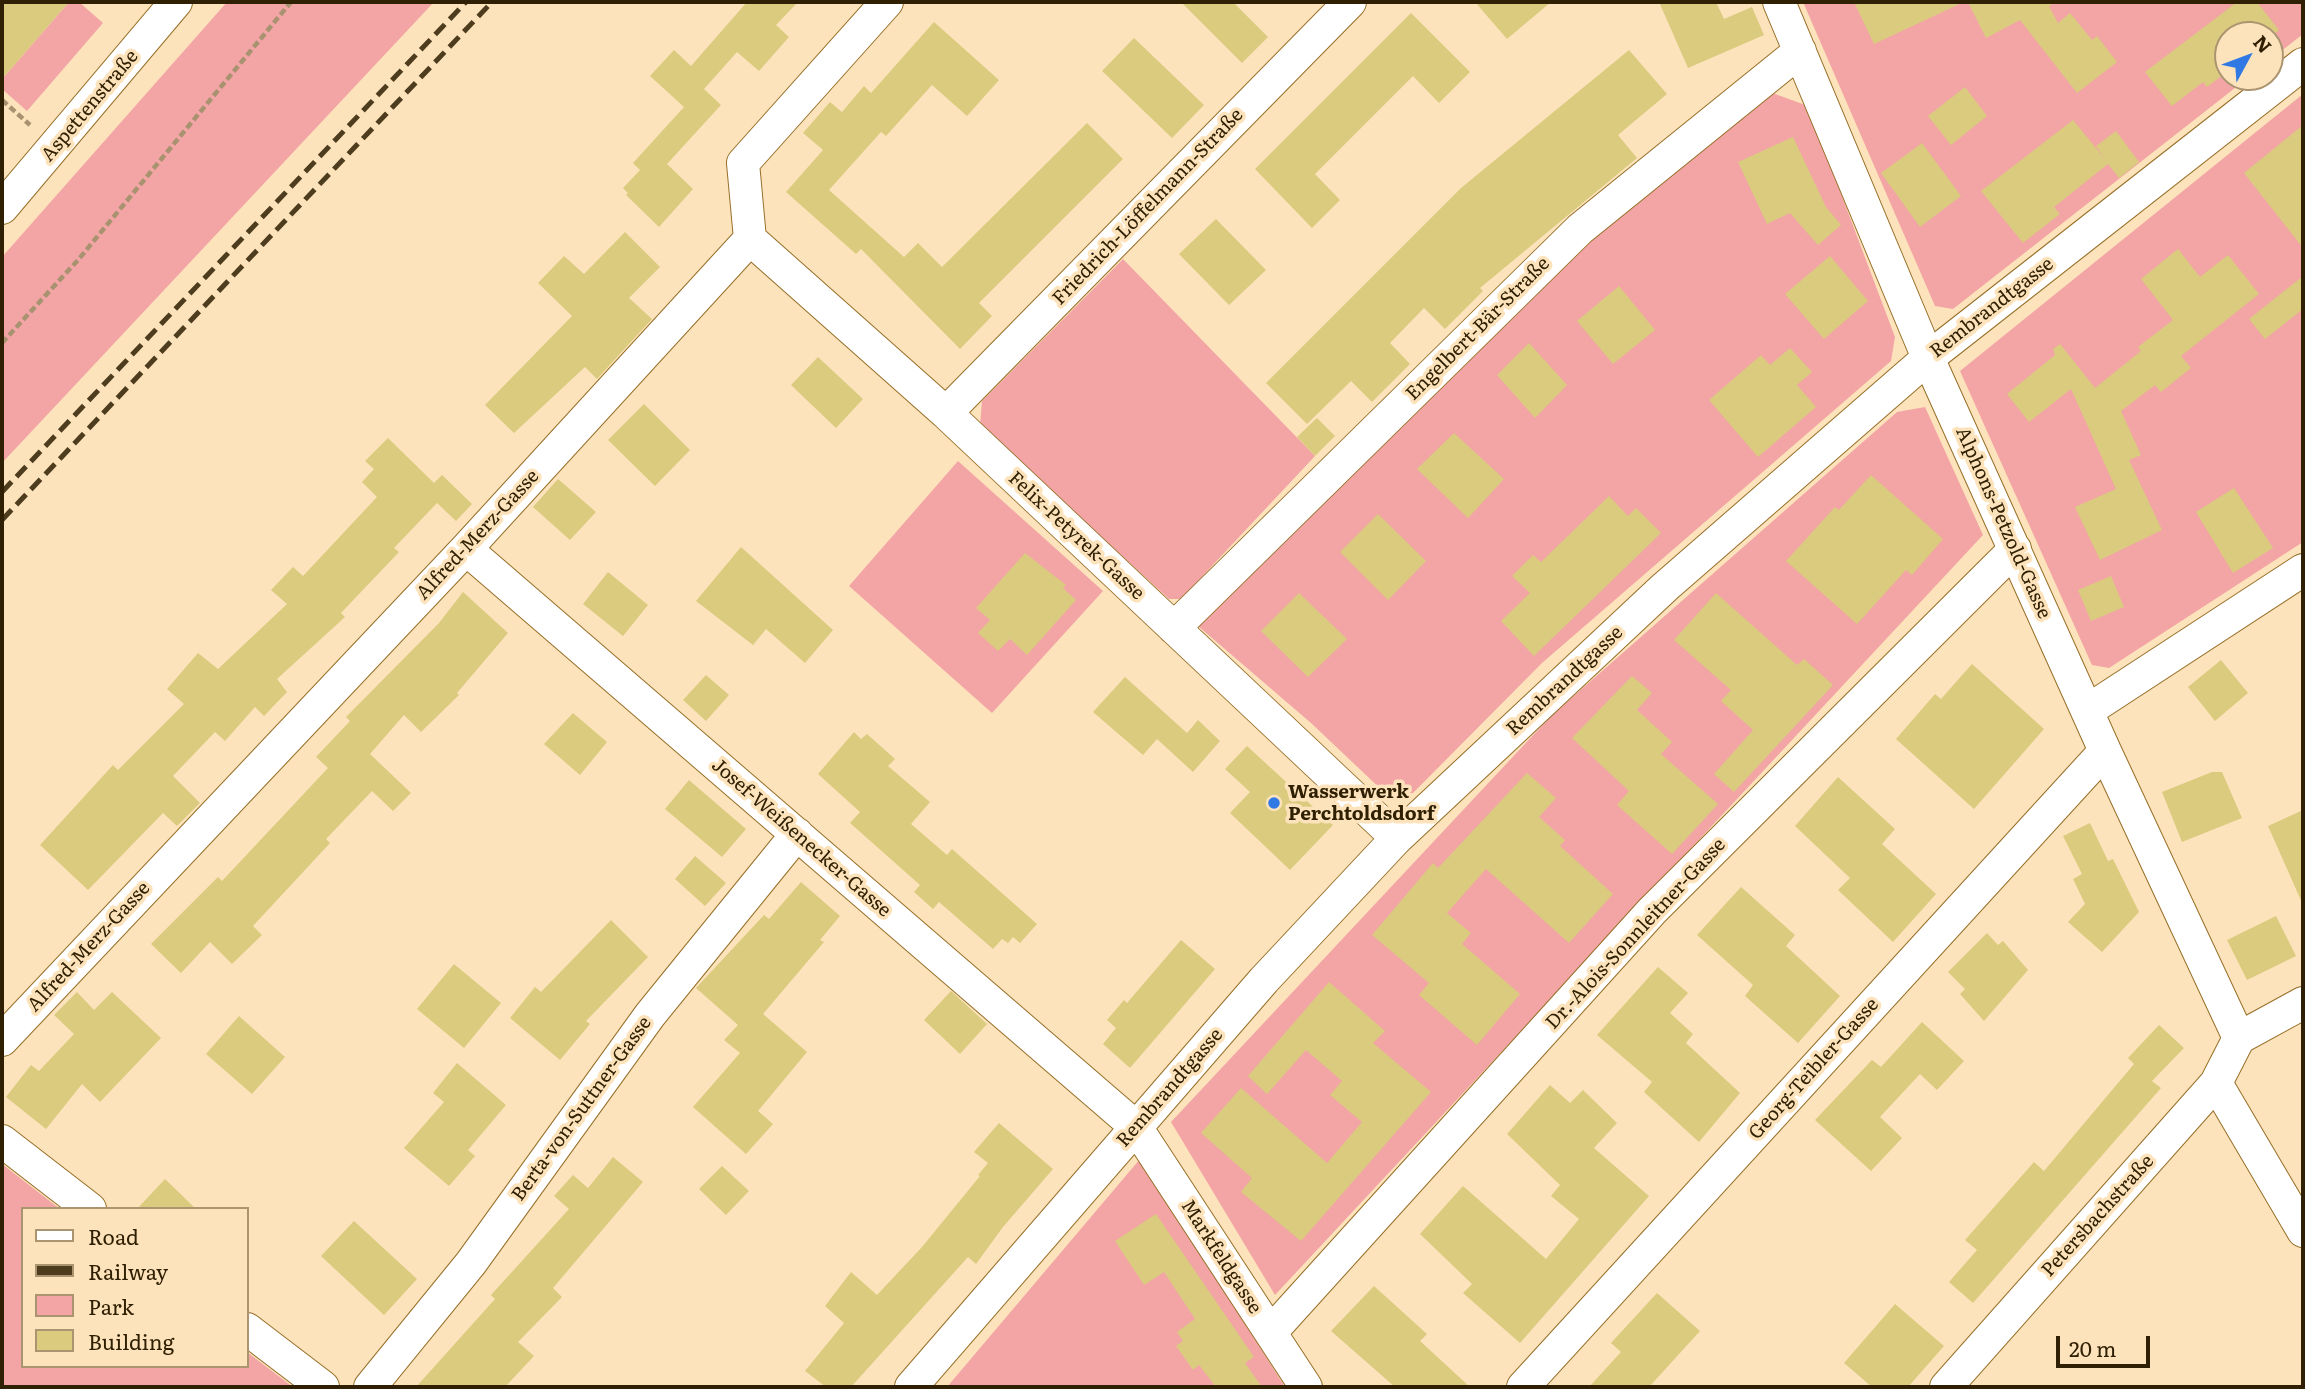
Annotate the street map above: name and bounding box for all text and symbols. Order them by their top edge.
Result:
north arrow [2214,21,2284,91]
text: N [2248,28,2279,59]
street label: Aspettenstraße [37,46,143,166]
street label: Friedrich-Löffelmann-Straße [1048,104,1248,310]
street label: Engelbert-Bär-Straße [1402,253,1554,405]
street label: Rembrandtgasse [1926,253,2058,363]
street label: Alphons-Petzold-Gasse [1950,424,2056,622]
street label: Alfred-Merz-Gasse [412,465,544,605]
street label: Felix-Petyrek-Gasse [1003,467,1149,605]
street label: Rembrandtgasse [1502,621,1628,741]
street label: Josef-Weißenecker-Gasse [707,754,895,922]
place label: Wasserwerk Perchtoldsdorf [1288,781,1435,825]
marker: Wasserwerk Perchtoldsdorf [1266,795,1282,811]
street label: Dr.-Alois-Sonnleitner-Gasse [1541,834,1731,1034]
street label: Alfred-Merz-Gasse [23,877,155,1017]
street label: Georg-Teibler-Gasse [1744,993,1884,1145]
street label: Berta-von-Suttner-Gasse [507,1012,657,1206]
street label: Rembrandtgasse [1112,1024,1228,1152]
street label: Petersbachstraße [2037,1150,2159,1282]
street label: Markfeldgasse [1176,1196,1266,1318]
legend [21,1207,248,1368]
text: Road [88,1220,139,1251]
text: Railway [88,1255,168,1286]
text: Park [88,1290,134,1321]
scale bar [2060,1322,2154,1366]
text: Building [88,1325,174,1356]
text: 20 m [2069,1332,2116,1363]

